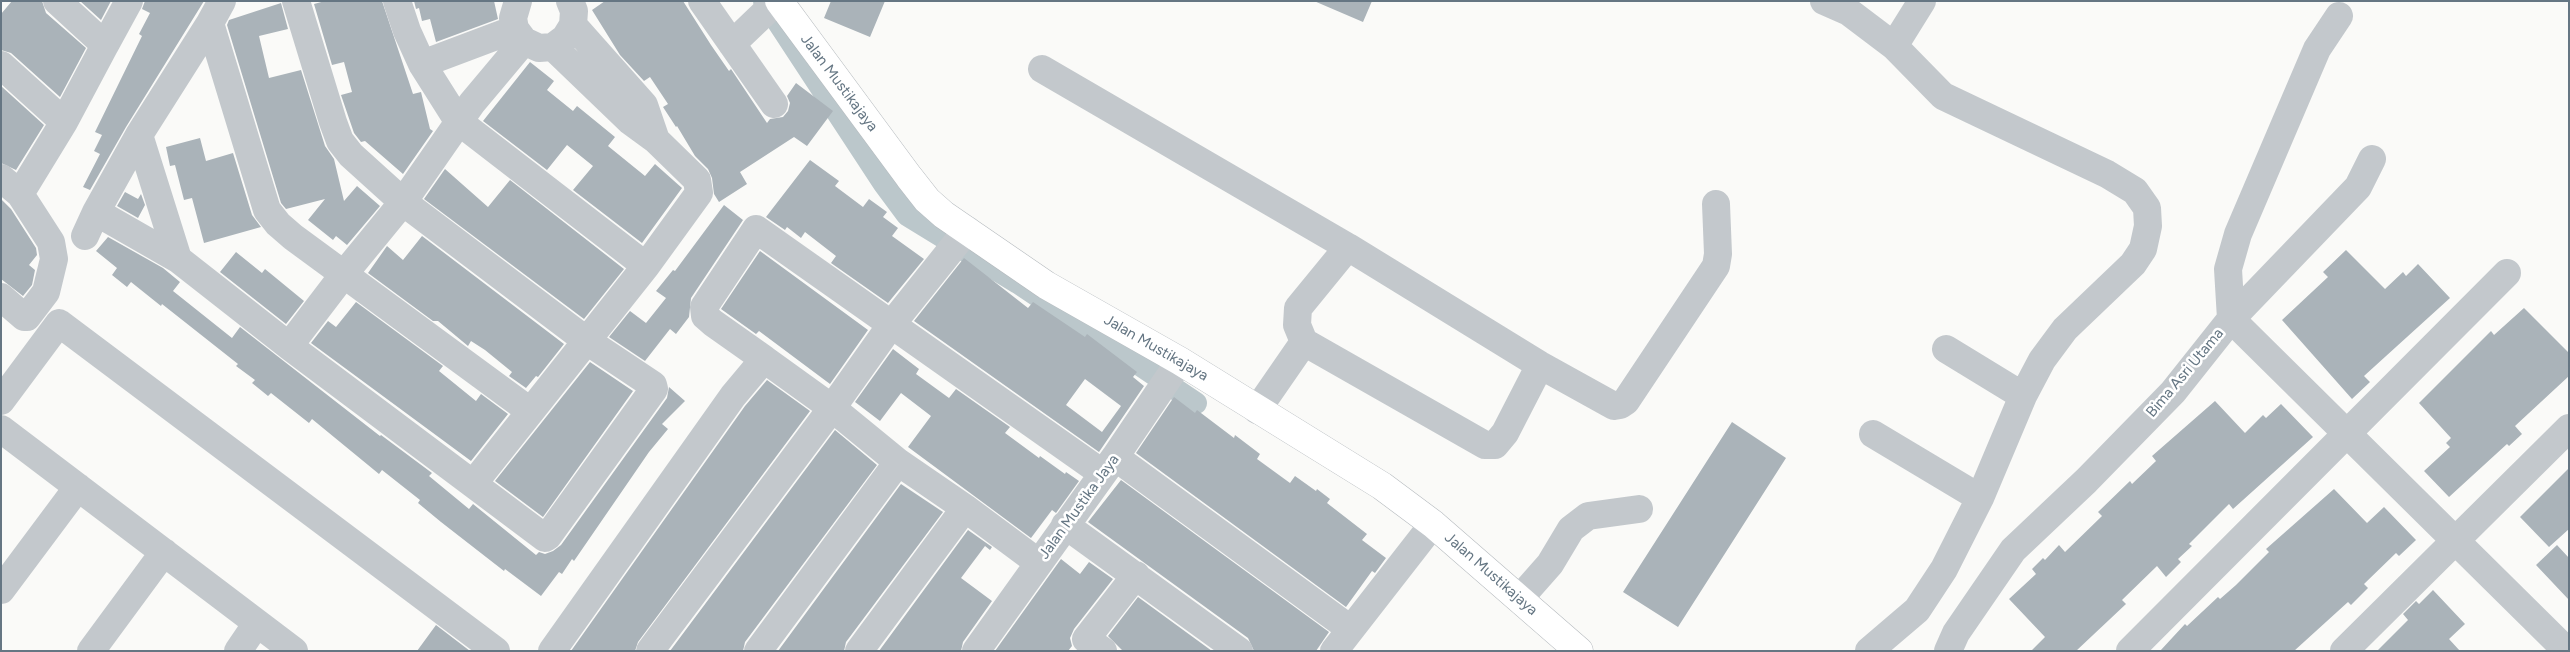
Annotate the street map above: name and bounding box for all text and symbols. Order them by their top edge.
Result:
street label: Jalan Mustikajaya [797,31,881,135]
street label: Jalan Mustikajaya [1101,311,1211,385]
street label: Bima Asri Utama [2143,325,2227,421]
street label: Jalan Mustika Jaya [1035,451,1123,563]
street label: Jalan Mustikajaya [1441,529,1541,619]

